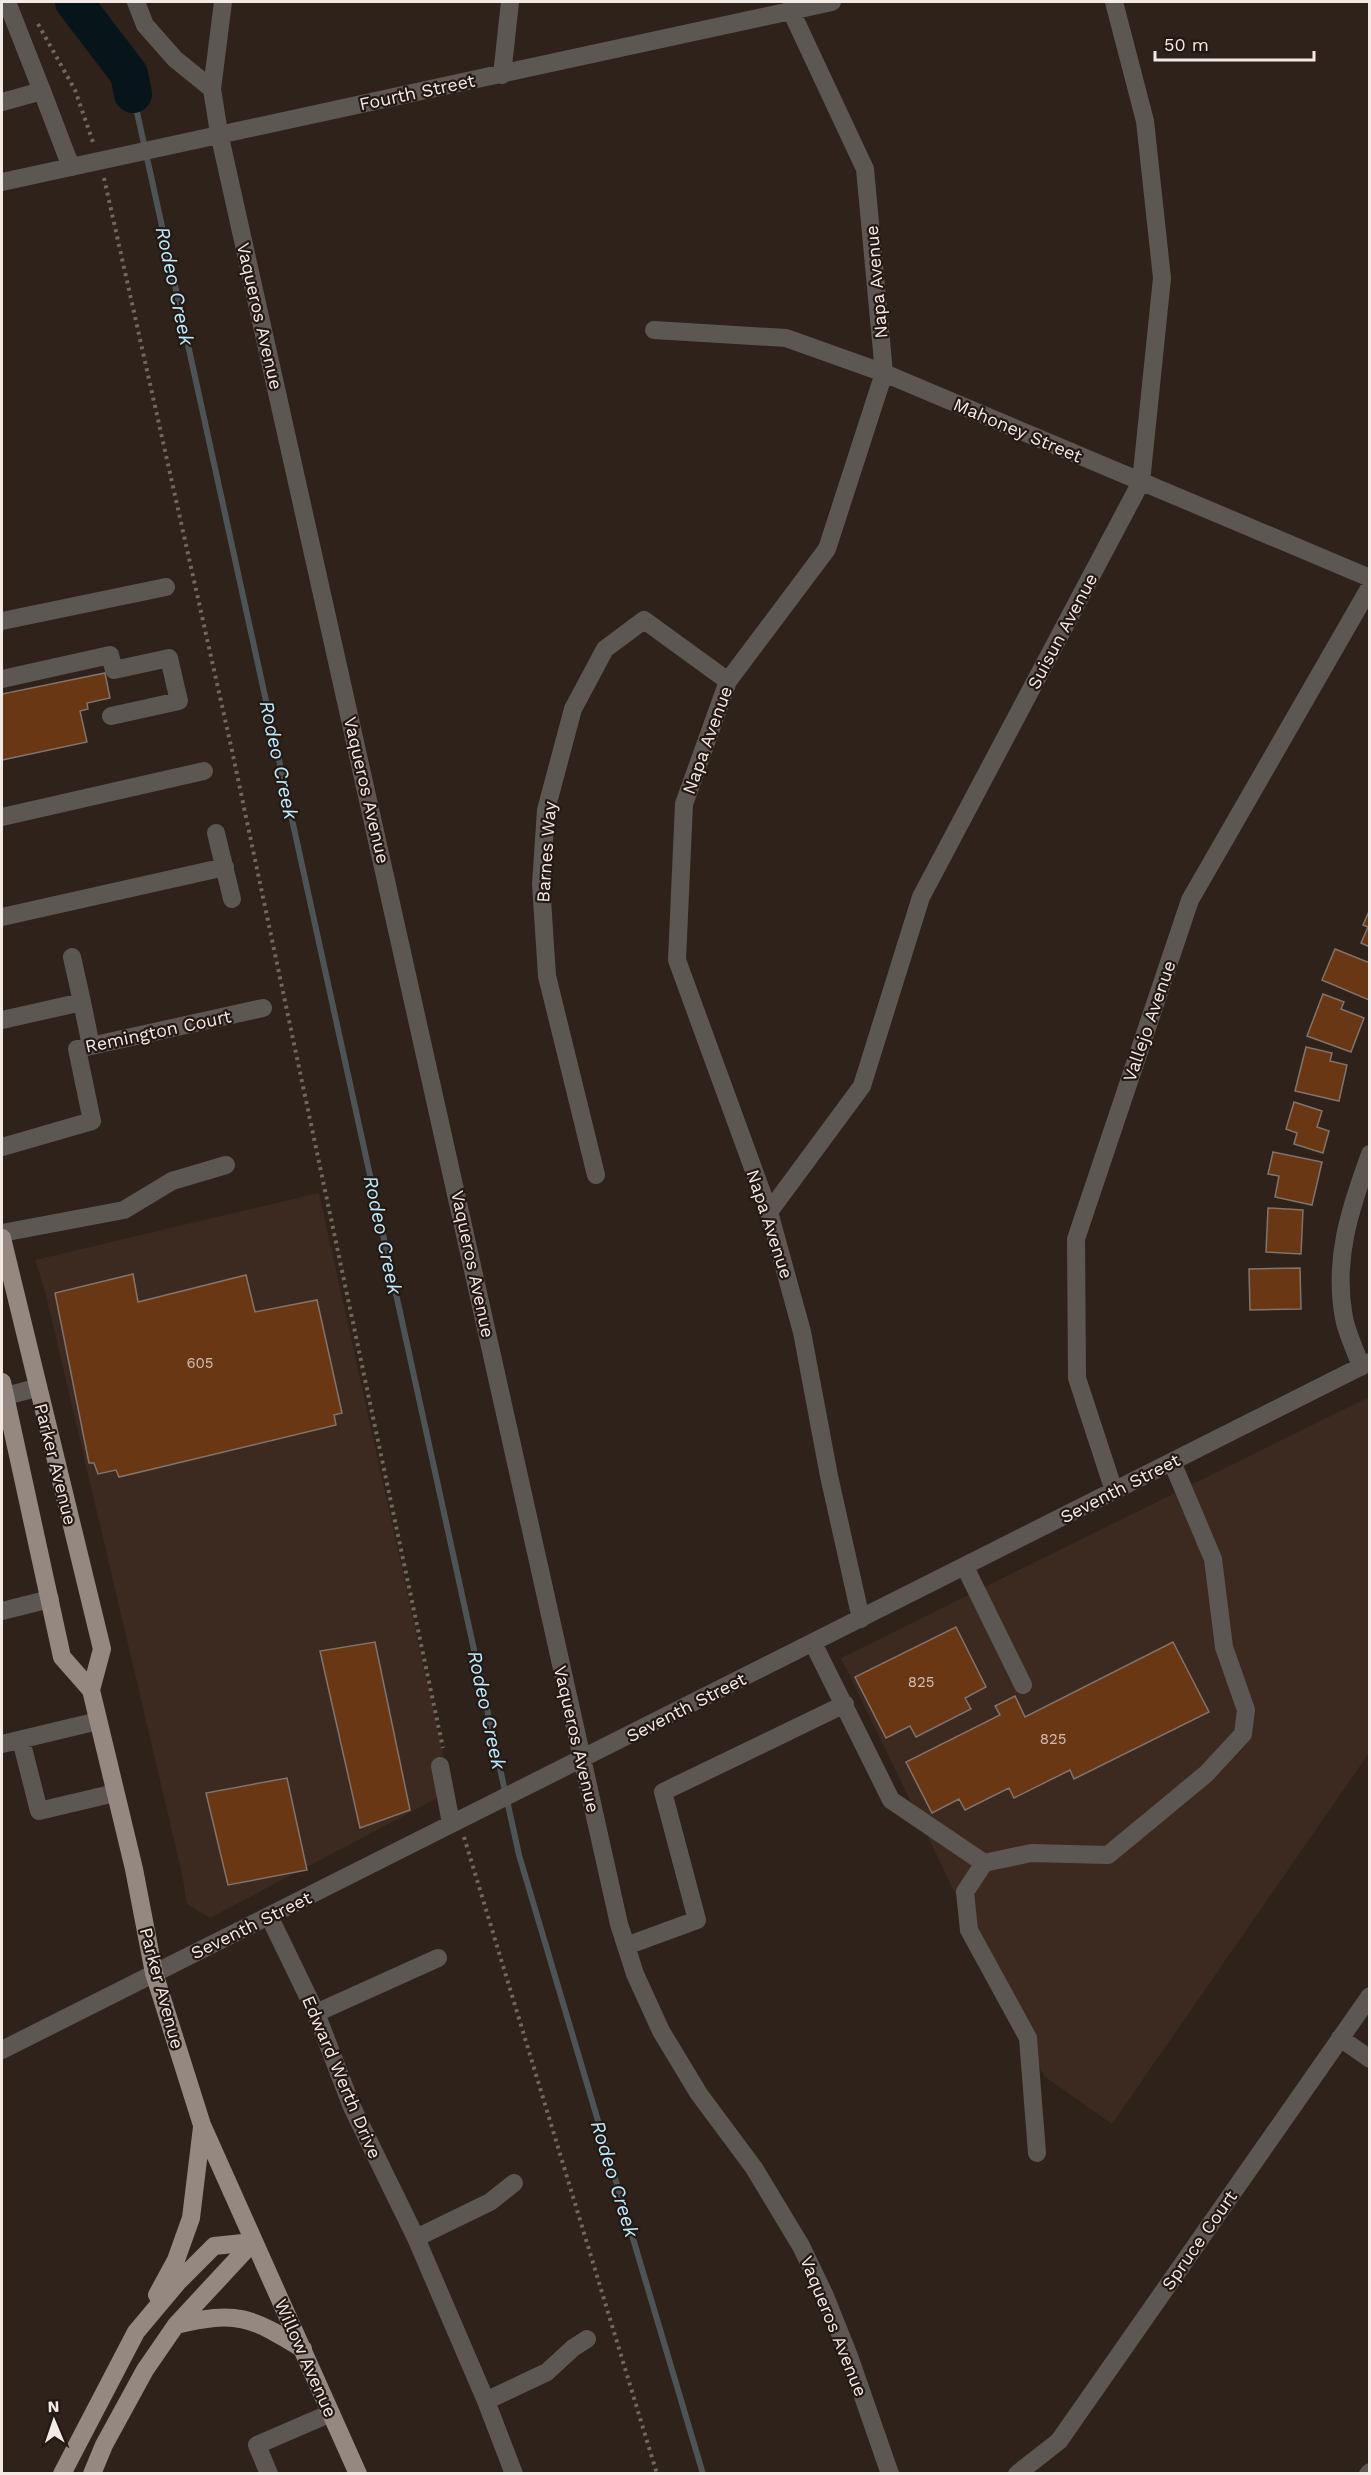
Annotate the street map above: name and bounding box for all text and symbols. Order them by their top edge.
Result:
scale bar [1155,24,1314,62]
text: 50 m [1164,34,1209,55]
street label: Fourth Street [357,69,477,115]
water label: Rodeo Creek [151,224,200,349]
street label: Napa Avenue [861,225,891,339]
street label: Vaqueros Avenue [233,241,287,391]
street label: Mahoney Street [951,393,1086,467]
street label: Suisun Avenue [1023,569,1101,693]
street label: Napa Avenue [678,683,736,797]
water label: Rodeo Creek [255,698,304,823]
street label: Vaqueros Avenue [340,715,394,865]
street label: Barnes Way [532,800,560,903]
street label: Vallejo Avenue [1118,958,1180,1084]
street label: Remington Court [83,1005,233,1057]
street label: Napa Avenue [742,1167,798,1281]
water label: Rodeo Creek [359,1173,408,1298]
street label: Vaqueros Avenue [447,1188,499,1340]
house number: 605 [186,1354,214,1372]
street label: Parker Avenue [31,1401,81,1527]
street label: Seventh Street [1057,1449,1184,1527]
water label: Rodeo Creek [463,1648,512,1773]
street label: Vaqueros Avenue [550,1664,604,1814]
street label: Seventh Street [623,1668,750,1746]
house number: 825 [908,1673,934,1691]
house number: 825 [1040,1730,1066,1748]
street label: Seventh Street [187,1887,315,1963]
street label: Parker Avenue [136,1925,188,2051]
street label: Edward Werth Drive [298,1992,386,2162]
water label: Rodeo Creek [586,2118,645,2241]
street label: Spruce Court [1157,2186,1241,2294]
street label: Vaqueros Avenue [796,2253,872,2399]
street label: Willow Avenue [271,2296,341,2420]
north arrow [24,2391,84,2451]
text: N [47,2397,60,2416]

